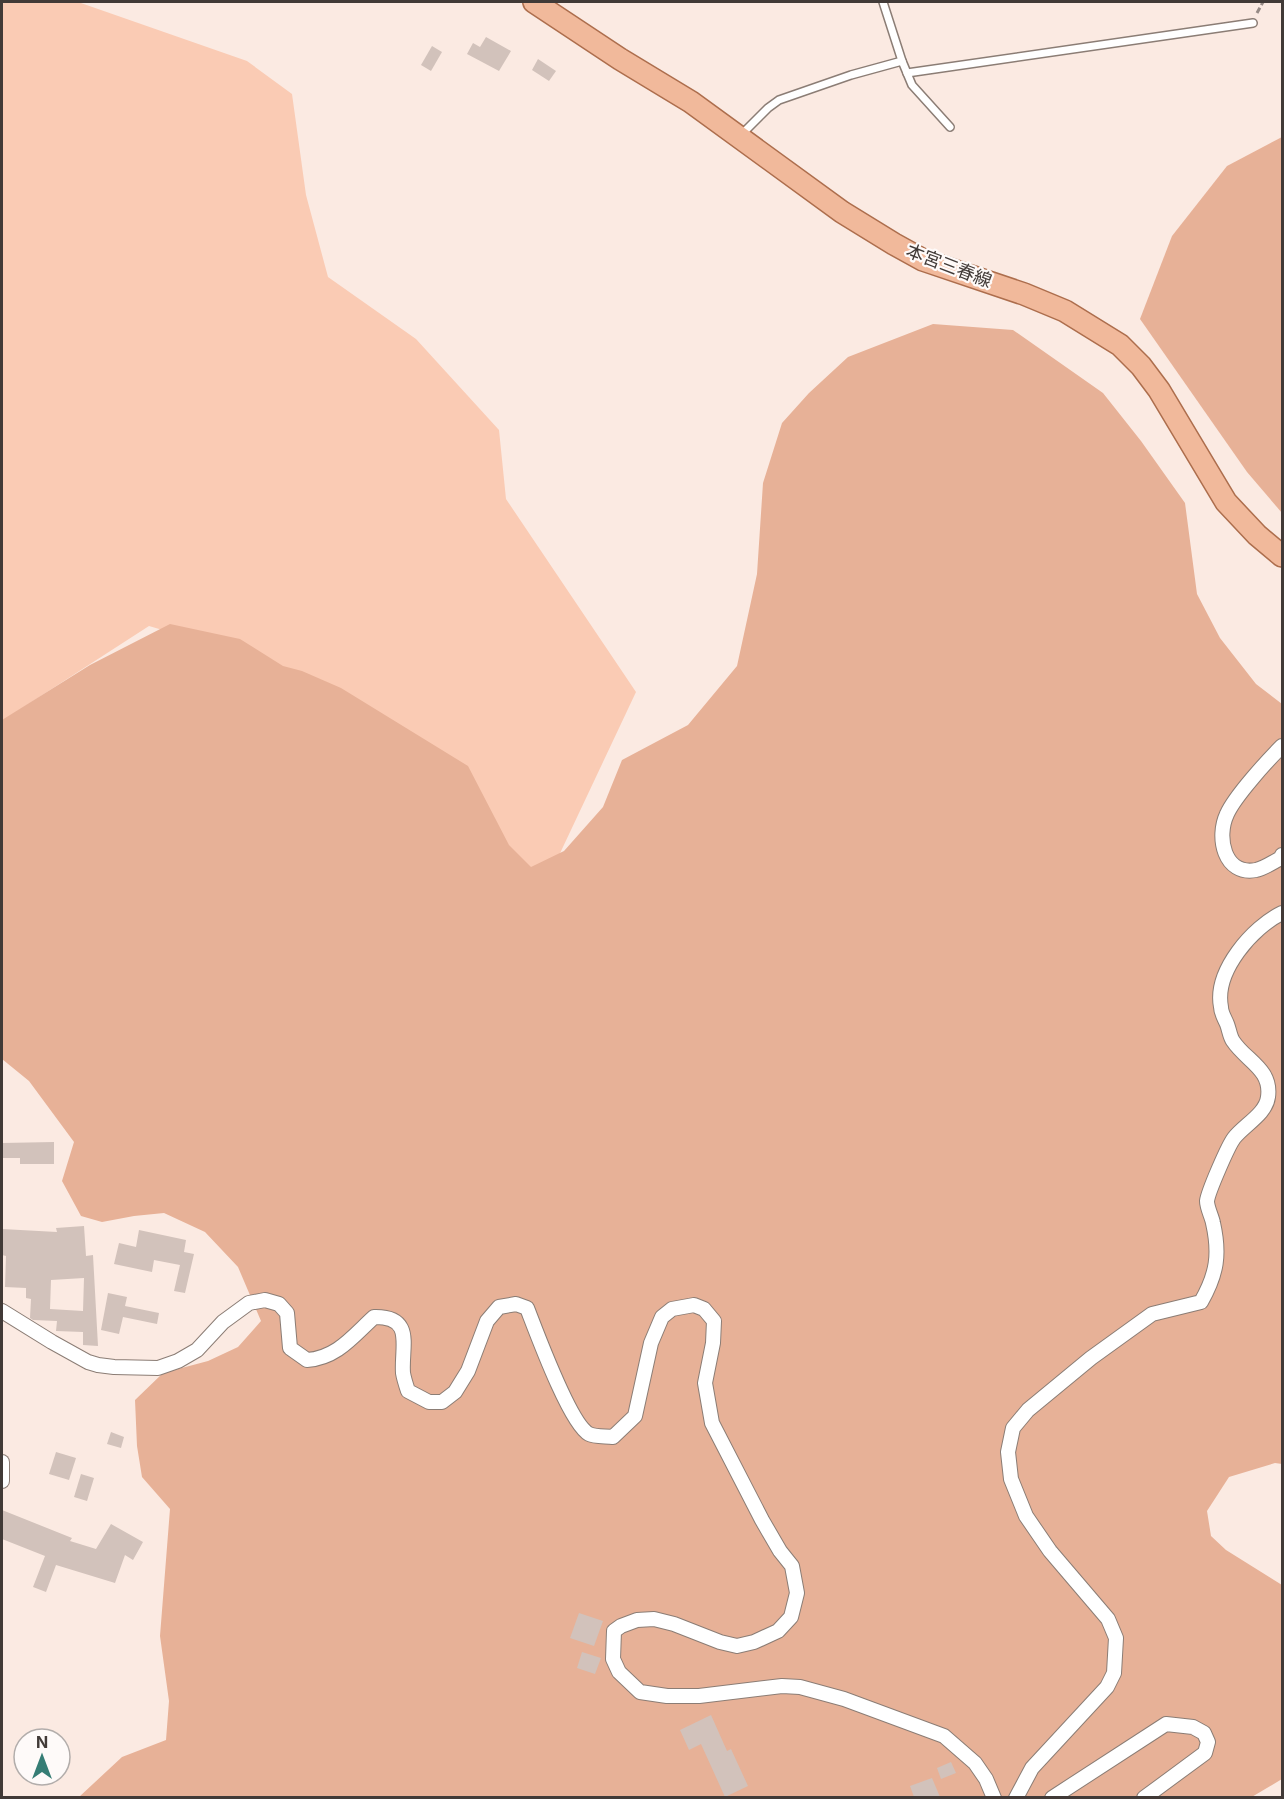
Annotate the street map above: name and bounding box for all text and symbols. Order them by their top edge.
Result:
street label: 本宮三春線 [903,240,995,291]
north arrow [12,1727,72,1787]
text: N [36,1732,48,1752]

